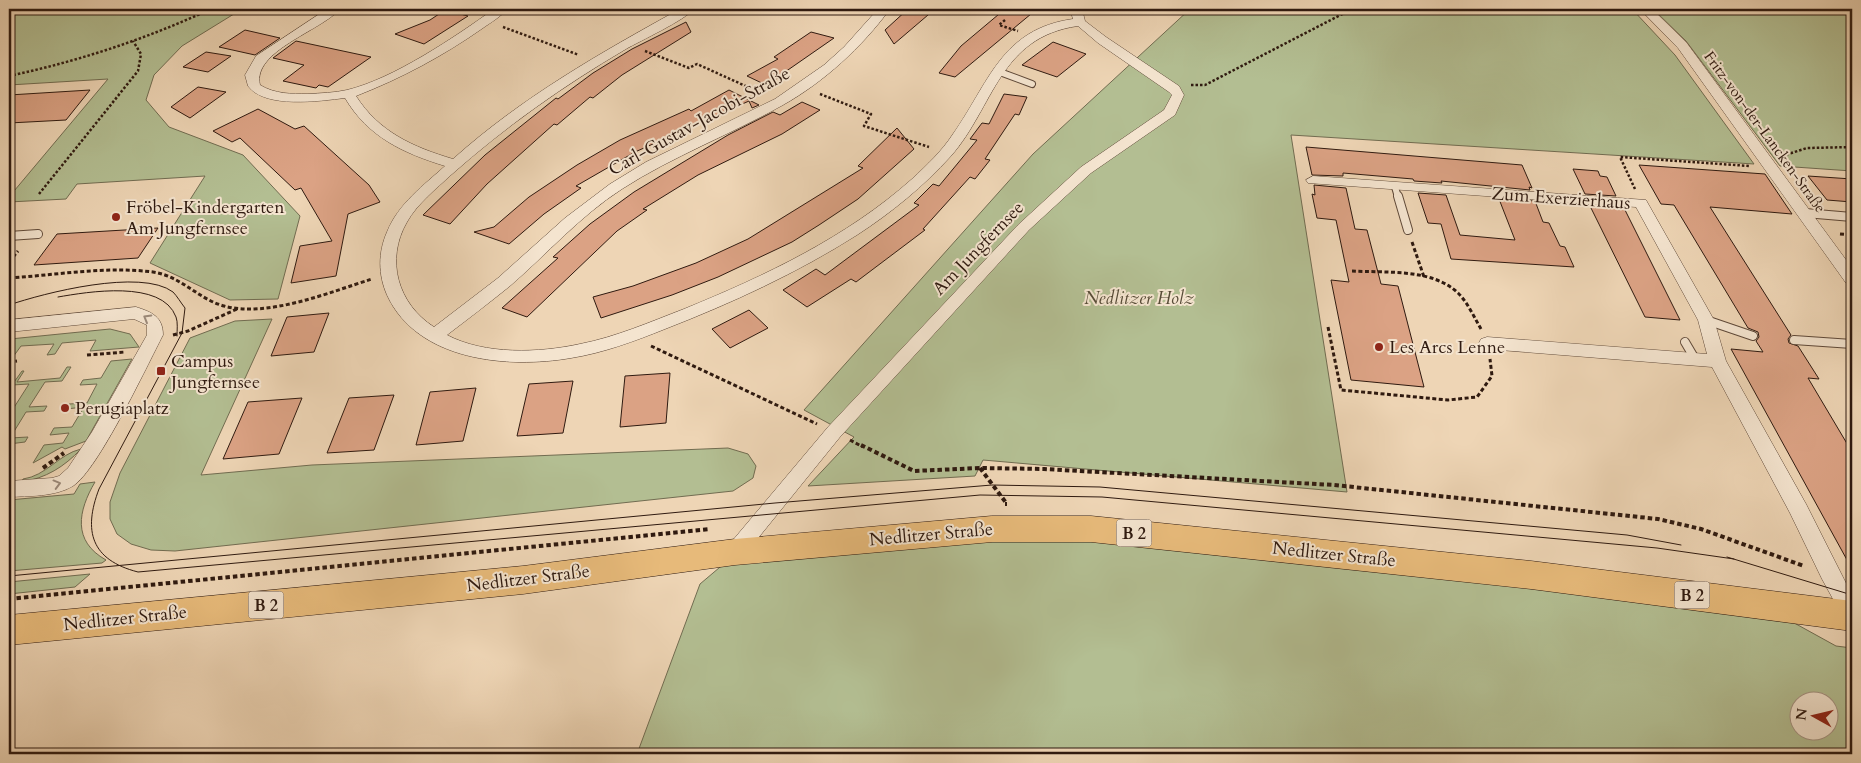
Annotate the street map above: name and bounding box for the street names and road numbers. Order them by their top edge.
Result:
street label: Fritz-von-der-Lancken-Straße [1700,47,1831,217]
street label: Carl-Gustav-Jacobi-Straße [604,61,794,182]
street label: Zum Exerzierhaus [1491,181,1631,216]
street label: Am Jungfernsee [927,196,1030,301]
street label: Nedlitzer Straße [868,517,994,552]
road number: B 2 [1116,520,1152,546]
street label: Nedlitzer Straße [1271,536,1397,573]
street label: Nedlitzer Straße [465,559,591,598]
road number: B 2 [1674,582,1710,608]
road number: B 2 [248,592,284,618]
street label: Nedlitzer Straße [62,600,188,637]

